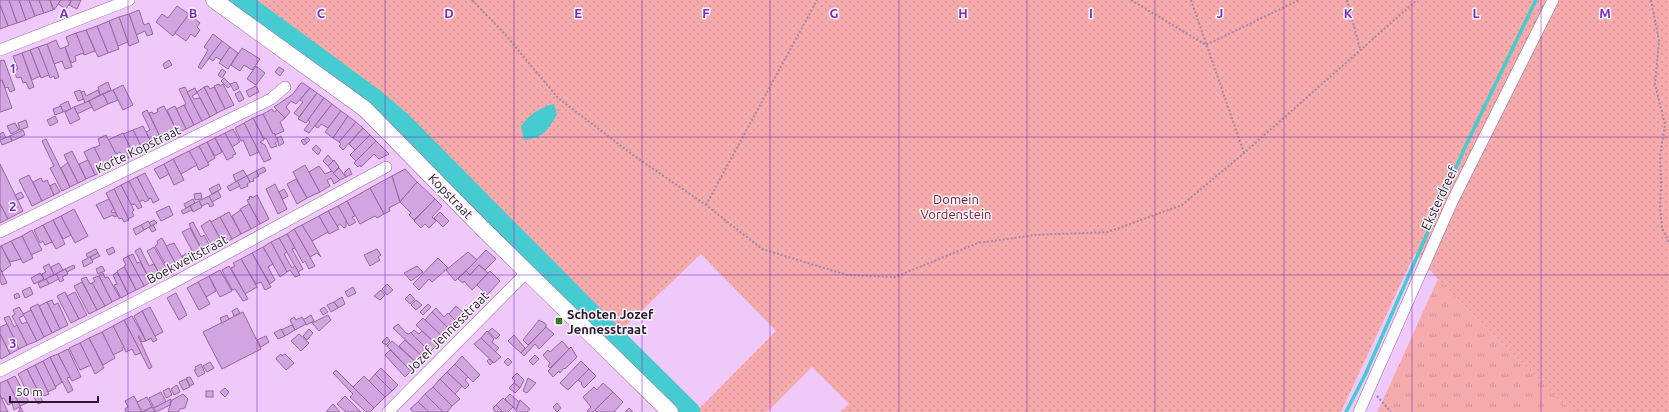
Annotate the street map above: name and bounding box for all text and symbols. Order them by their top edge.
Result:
text: A [59,6,69,20]
text: B [189,6,198,20]
text: C [317,6,326,20]
text: D [444,6,454,20]
text: E [574,6,582,20]
text: F [702,6,710,20]
text: G [830,6,839,20]
text: H [958,6,968,20]
text: I [1089,6,1093,20]
text: J [1217,6,1223,20]
text: K [1344,6,1353,20]
text: L [1472,6,1480,20]
text: M [1599,6,1611,20]
text: 1 [9,61,17,75]
street label: Korte Kopstraat [93,122,183,176]
street label: Eksterdreef [1418,164,1460,232]
street label: Kopstraat [426,171,476,221]
park label: Domein Vordenstein [921,192,992,221]
text: 2 [9,199,17,213]
street label: Boekweitstraat [144,232,230,286]
street label: Jozef Jennesstraat [403,288,491,376]
place label: Schoten Jozef Jennesstraat [567,307,654,336]
marker: Schoten Jozef Jennesstraat [554,316,564,326]
text: 3 [9,336,17,350]
scale bar [10,378,98,404]
text: 50 m [16,385,43,398]

